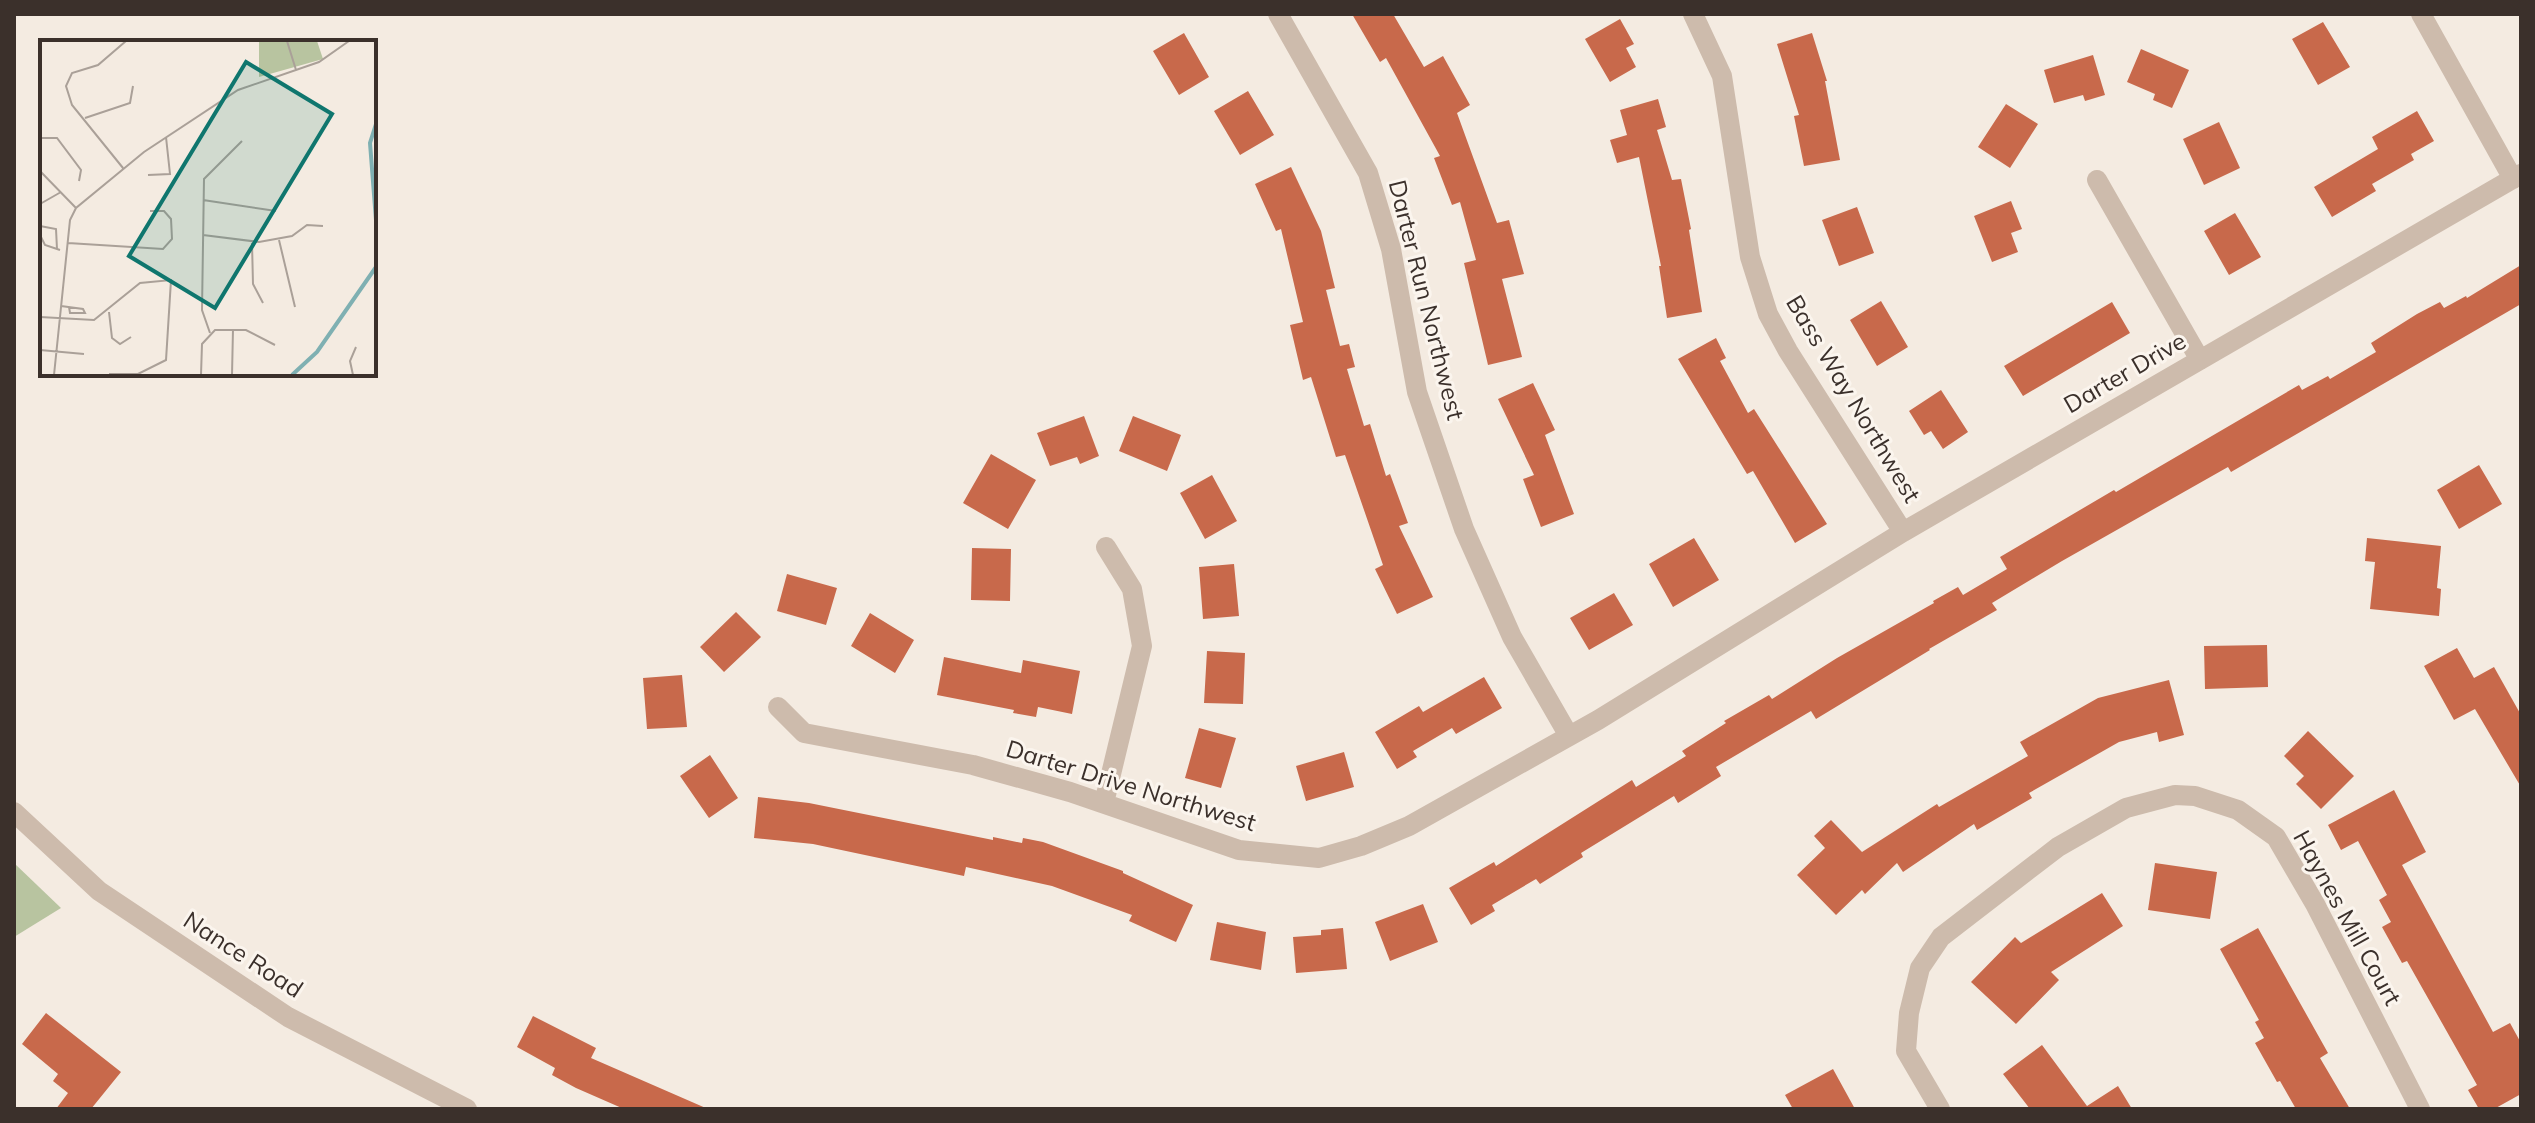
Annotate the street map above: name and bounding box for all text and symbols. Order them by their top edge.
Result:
inset map [40,40,376,376]
street label: Darter Run Northwest [1383,177,1471,423]
street label: Bass Way Northwest [1780,289,1928,508]
street label: Darter Drive [2058,325,2191,419]
street label: Darter Drive Northwest [1003,733,1260,837]
street label: Haynes Mill Court [2287,825,2408,1010]
street label: Nance Road [178,904,309,1004]

